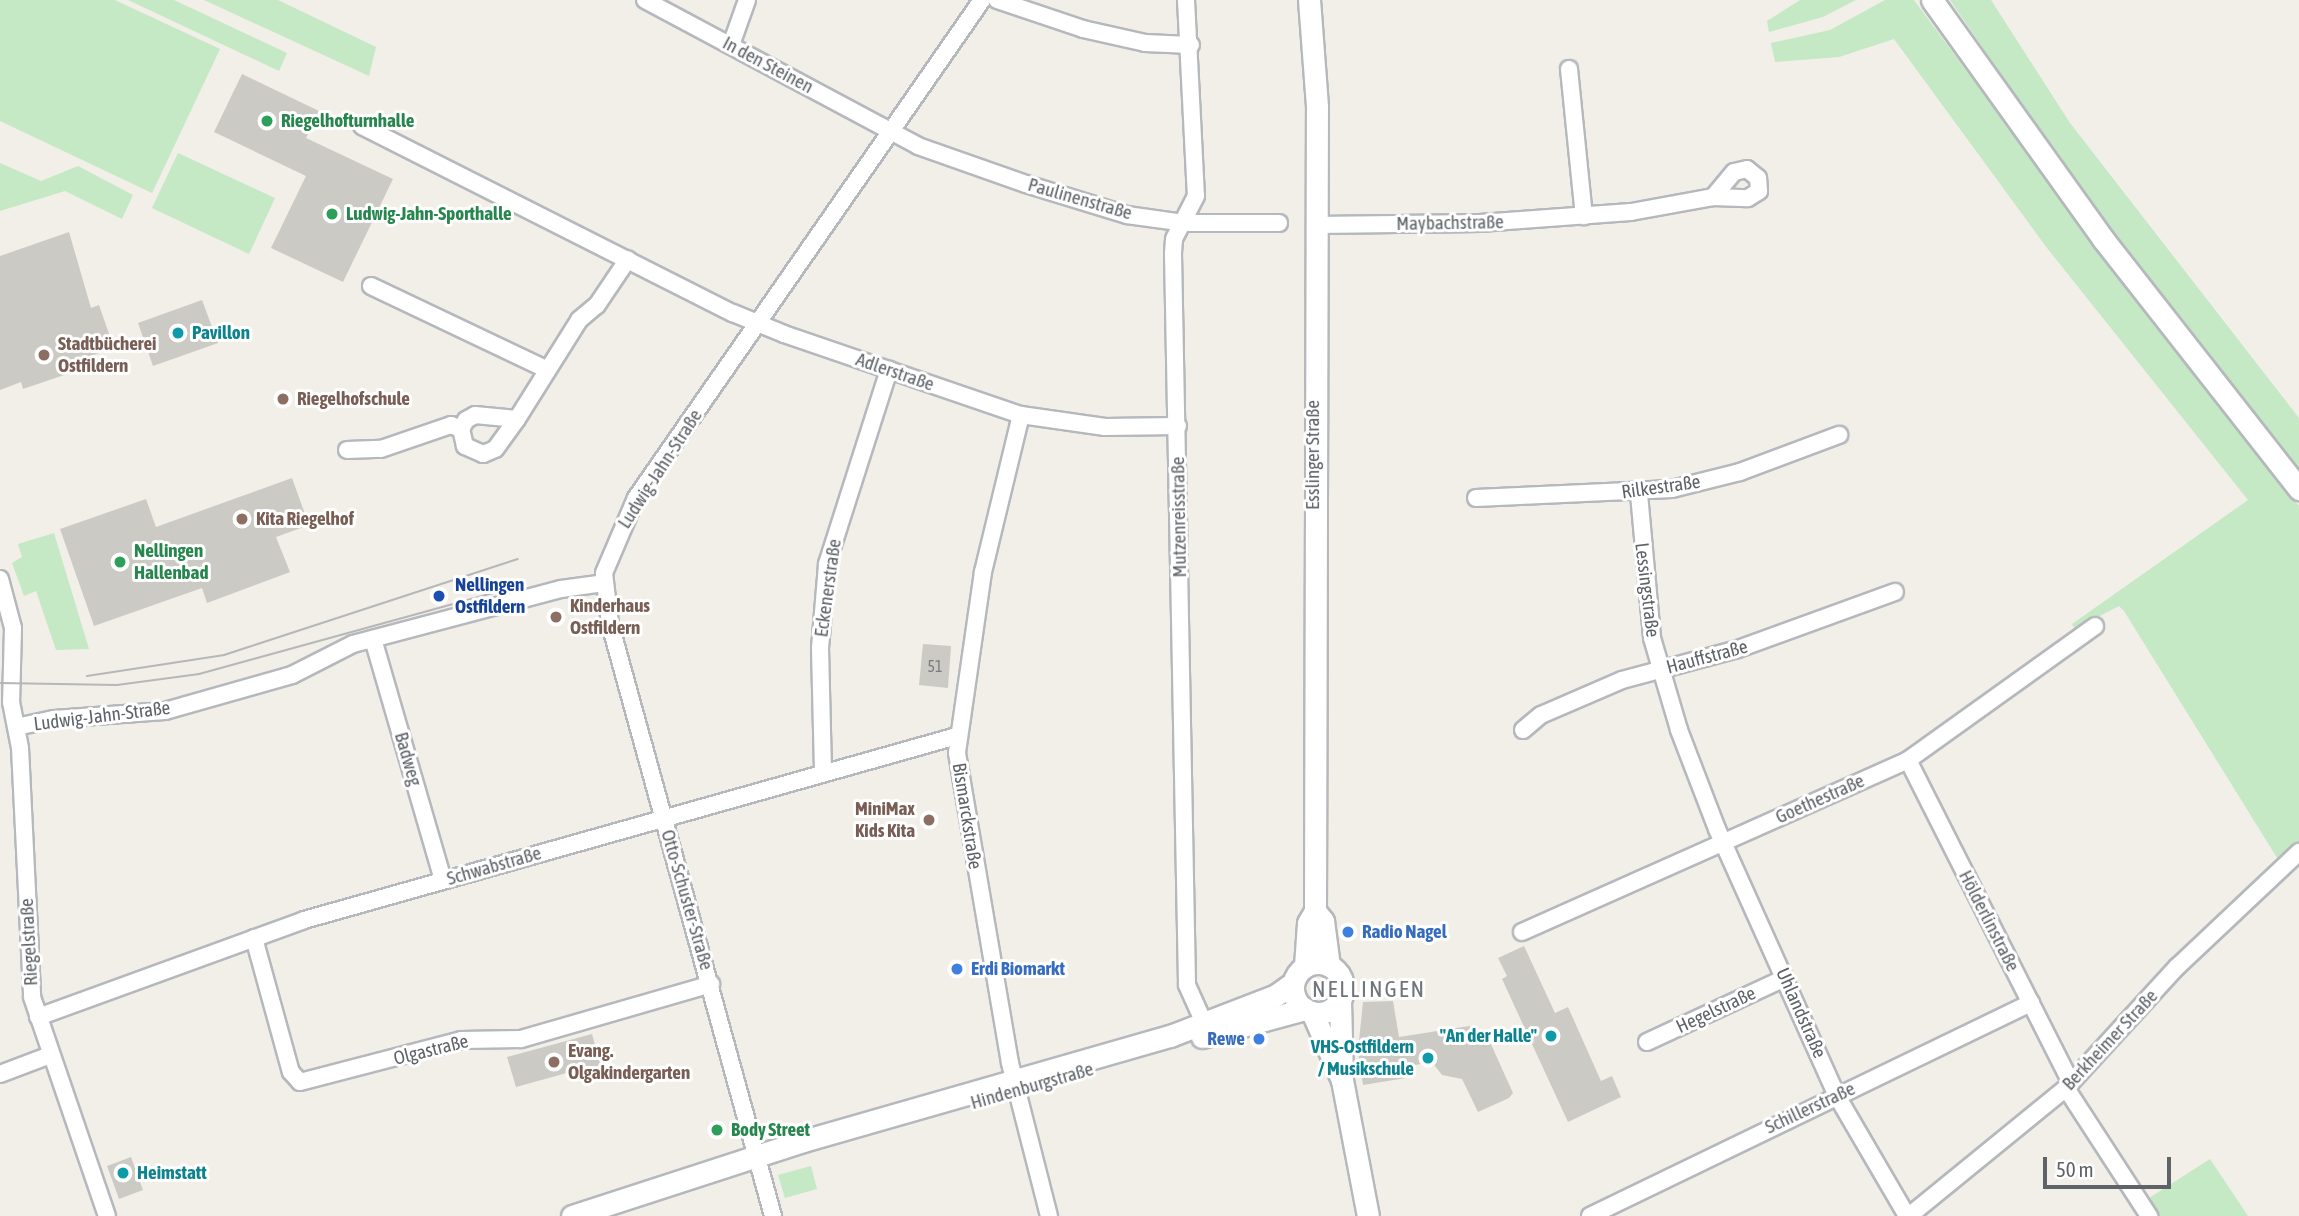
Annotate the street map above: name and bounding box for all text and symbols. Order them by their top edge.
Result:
street label: In den Steinen [719,32,817,98]
place label: Riegelhofturnhalle [281,110,414,132]
marker: Riegelhofturnhalle [259,113,275,129]
street label: Paulinenstraße [1025,173,1135,225]
place label: Ludwig-Jahn-Sporthalle [346,203,512,225]
marker: Ludwig-Jahn-Sporthalle [324,206,340,222]
street label: Maybachstraße [1396,211,1504,235]
place label: Pavillon [192,322,250,344]
marker: Pavillon [170,325,186,341]
place label: Stadtbücherei Ostfildern [58,333,156,377]
marker: Stadtbücherei Ostfildern [36,347,52,363]
street label: Adlerstraße [853,348,937,396]
place label: Riegelhofschule [297,388,410,410]
marker: Riegelhofschule [275,391,291,407]
street label: Esslinger Straße [1302,400,1324,510]
street label: Ludwig-Jahn-Straße [613,405,707,533]
street label: Mutzenreisstraße [1167,456,1191,578]
street label: Rilkestraße [1620,470,1702,504]
place label: Kita Riegelhof [256,508,354,530]
marker: Kita Riegelhof [234,511,250,527]
street label: Eckenerstraße [810,537,846,639]
place label: Nellingen Hallenbad [134,540,208,584]
street label: Lessingstraße [1630,541,1664,639]
marker: Nellingen Hallenbad [112,554,128,570]
place label: Nellingen Ostfildern [455,574,525,618]
marker: Nellingen Ostfildern [429,586,449,606]
place label: Kinderhaus Ostfildern [570,595,650,639]
marker: Kinderhaus Ostfildern [548,609,564,625]
street label: Hauffstraße [1664,635,1750,679]
house number: 51 [927,656,943,676]
street label: Ludwig-Jahn-Straße [32,696,172,736]
street label: Badweg [389,730,427,788]
street label: Bismarckstraße [947,761,987,871]
street label: Goethestraße [1772,769,1868,829]
place label: MiniMax Kids Kita [855,798,915,842]
marker: MiniMax Kids Kita [921,812,937,828]
street label: Otto-Schuster-Straße [656,827,718,973]
street label: Schwabstraße [444,842,544,890]
street label: Hölderlinstraße [1954,867,2024,975]
street label: Riegelstraße [15,898,43,986]
place label: Radio Nagel [1362,921,1447,943]
marker: Radio Nagel [1340,924,1356,940]
place label: Erdi Biomarkt [971,958,1065,980]
marker: Erdi Biomarkt [949,961,965,977]
street label: Uhlandstraße [1771,964,1831,1062]
district label: NELLINGEN [1313,975,1425,1003]
street label: Hegelstraße [1673,982,1759,1038]
street label: Berkheimer Straße [2058,985,2162,1095]
place label: "An der Halle" [1440,1025,1537,1047]
place label: Rewe [1207,1028,1245,1050]
marker: "An der Halle" [1543,1028,1559,1044]
street label: Olgastraße [391,1030,471,1070]
marker: Rewe [1251,1031,1267,1047]
place label: VHS-Ostfildern / Musikschule [1311,1036,1414,1080]
place label: Evang. Olgakindergarten [568,1040,690,1084]
marker: VHS-Ostfildern / Musikschule [1420,1050,1436,1066]
marker: Evang. Olgakindergarten [546,1054,562,1070]
street label: Hindenburgstraße [968,1058,1096,1114]
street label: Schillerstraße [1761,1077,1859,1139]
place label: Body Street [731,1119,810,1141]
marker: Body Street [709,1122,725,1138]
scale bar [2047,1142,2175,1186]
text: 50 m [2056,1157,2094,1181]
place label: Heimstatt [137,1162,207,1184]
marker: Heimstatt [115,1165,131,1181]

